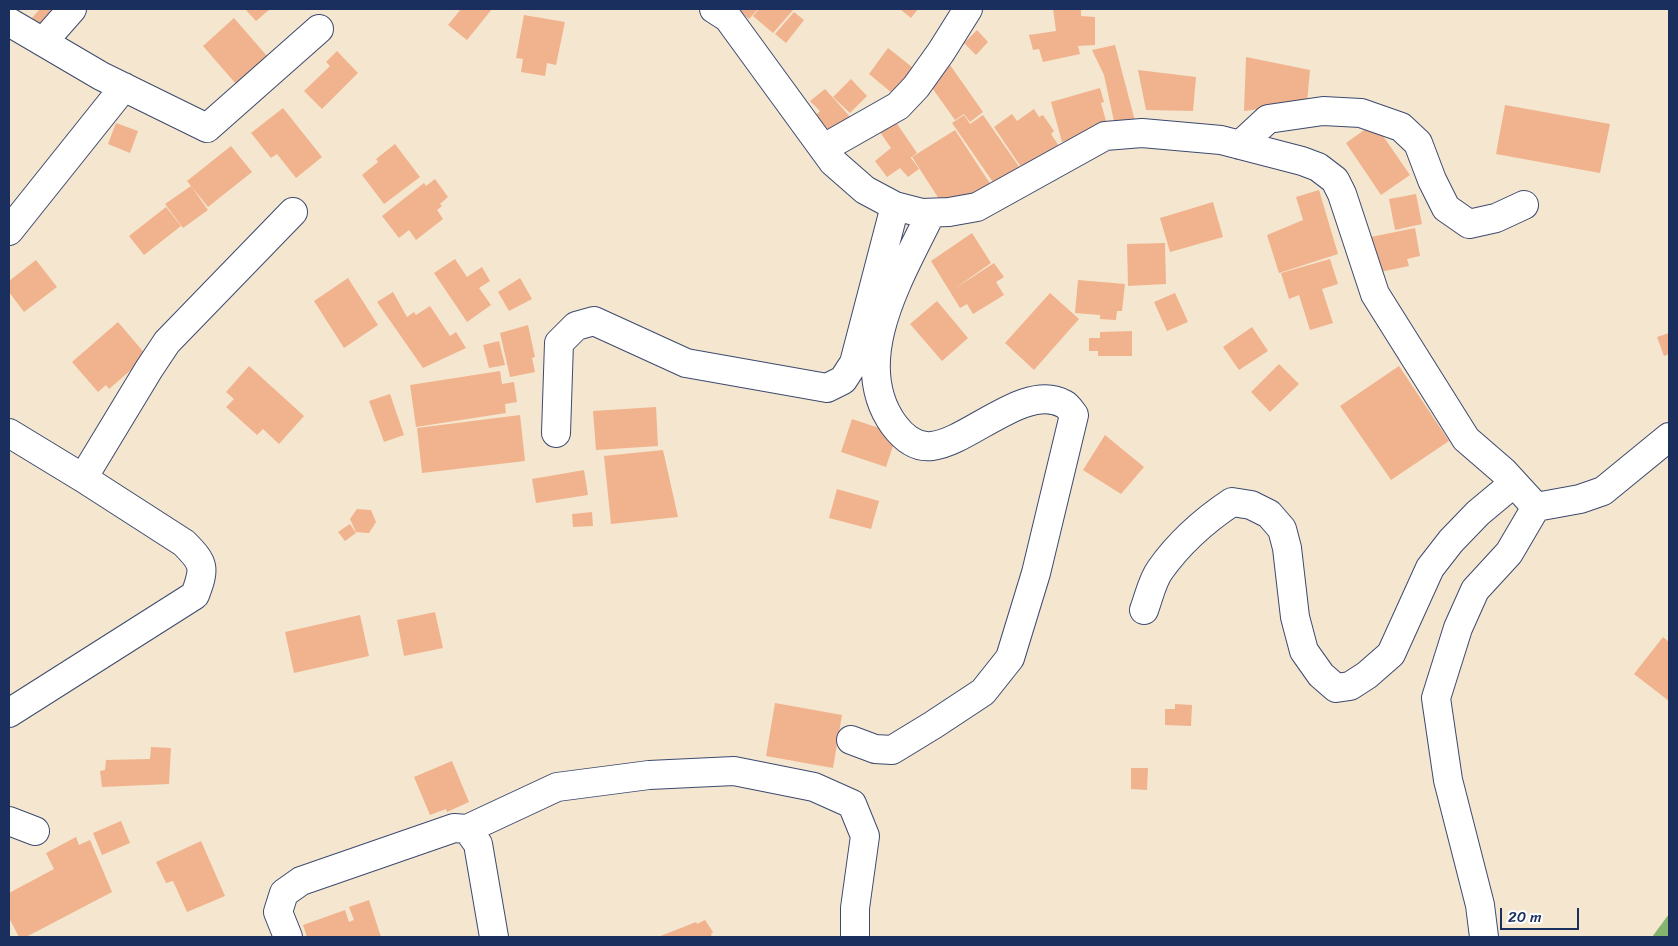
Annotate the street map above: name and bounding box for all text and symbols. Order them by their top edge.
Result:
scale bar [1503,898,1582,930]
text: 20 m [1508,904,1542,930]

